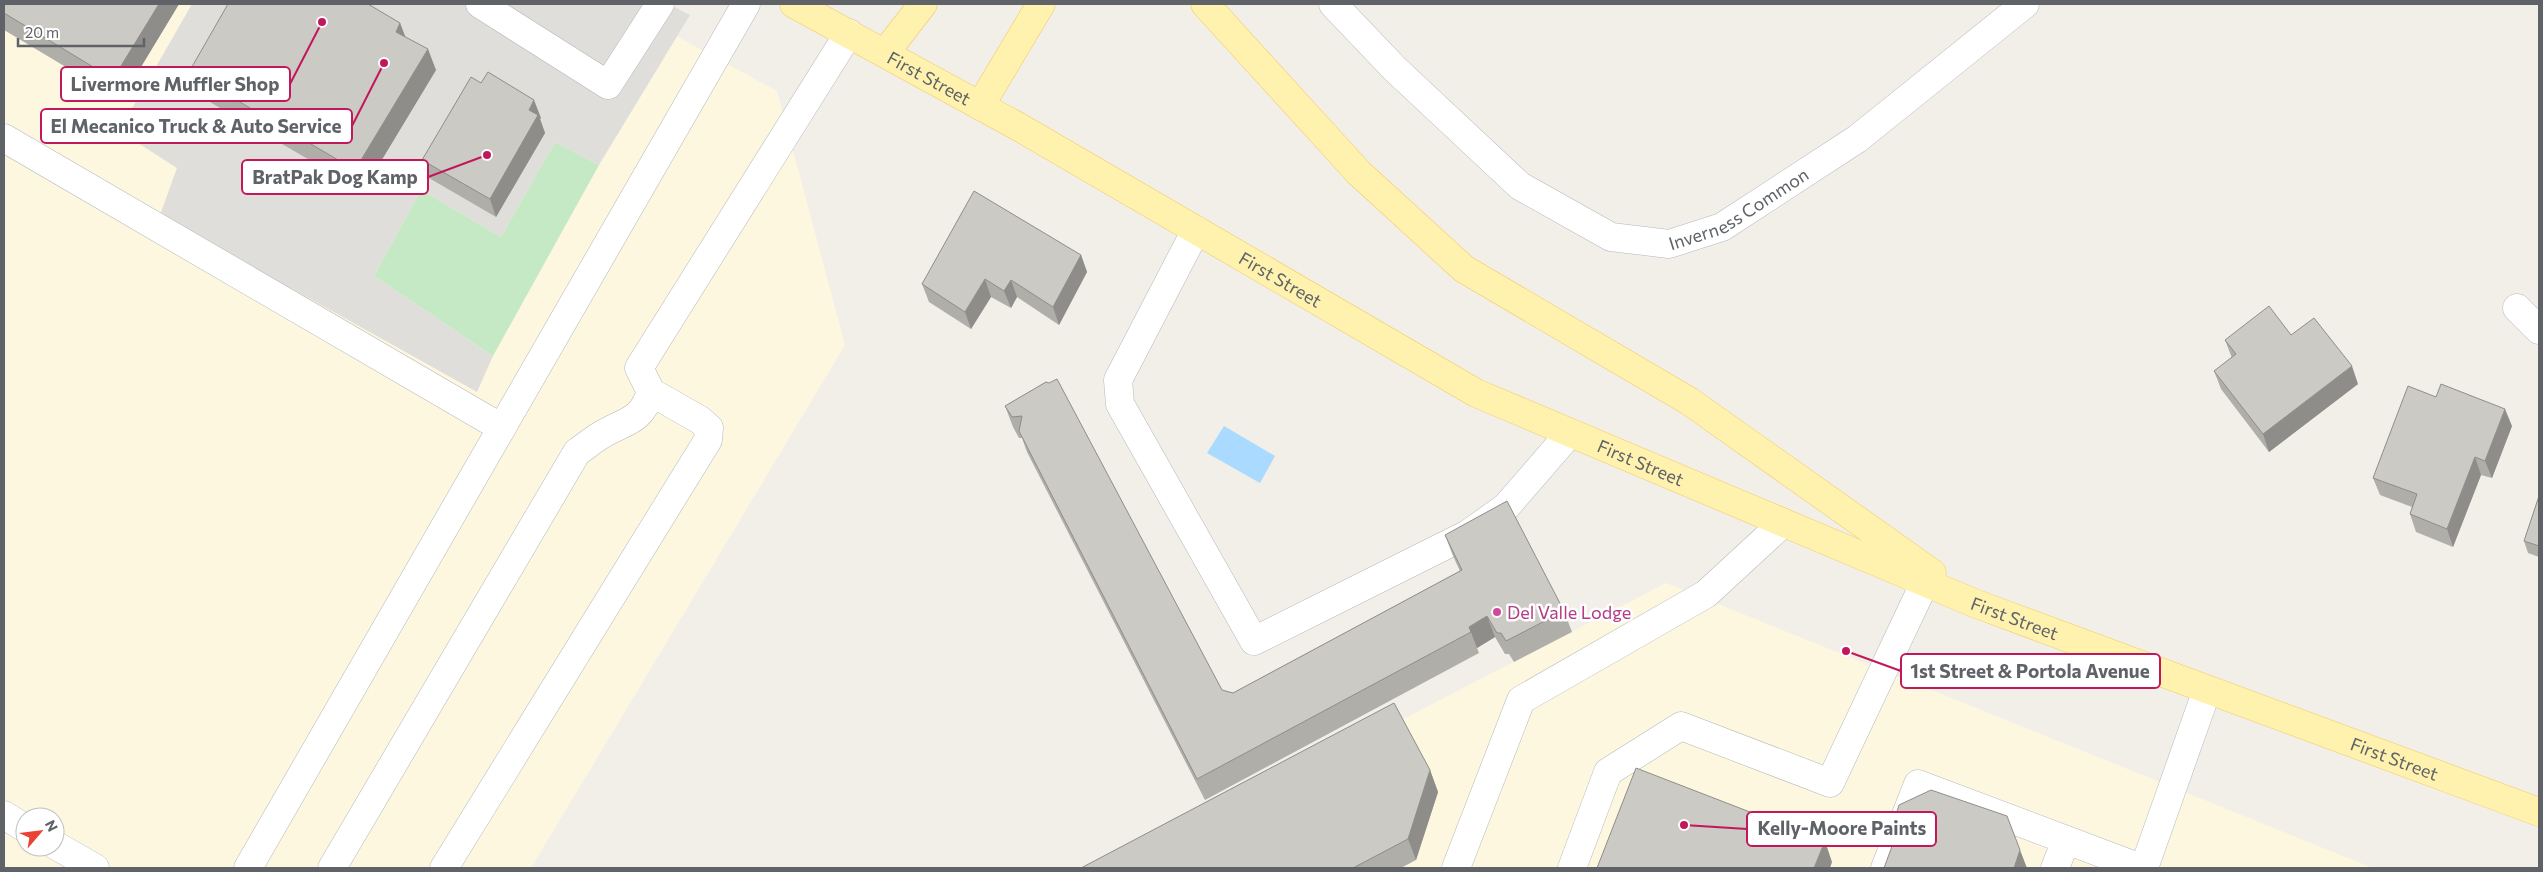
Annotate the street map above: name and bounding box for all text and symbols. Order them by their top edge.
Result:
scale bar [18,15,144,47]
text: 20 m [25,23,59,41]
street label: First Street [884,46,975,110]
callout: Livermore Muffler Shop [61,67,290,101]
text: Livermore Muffler Shop [71,72,279,95]
callout: El Mecanico Truck & Auto Service [41,109,352,143]
text: El Mecanico Truck & Auto Service [51,114,341,137]
callout: BratPak Dog Kamp [242,160,428,194]
street label: Inverness Common [1666,163,1812,254]
text: BratPak Dog Kamp [252,165,418,188]
street label: First Street [1235,247,1326,312]
street label: First Street [1594,435,1687,490]
street label: First Street [1968,592,2062,644]
place label: Del Valle Lodge [1507,601,1631,623]
marker: Del Valle Lodge [1491,606,1503,618]
callout: 1st Street & Portola Avenue [1901,654,2160,688]
text: 1st Street & Portola Avenue [1910,659,2150,682]
street label: First Street [2348,732,2441,785]
north arrow [15,807,65,857]
callout: Kelly-Moore Paints [1747,812,1936,846]
text: Kelly-Moore Paints [1758,816,1927,839]
text: N [42,817,62,834]

